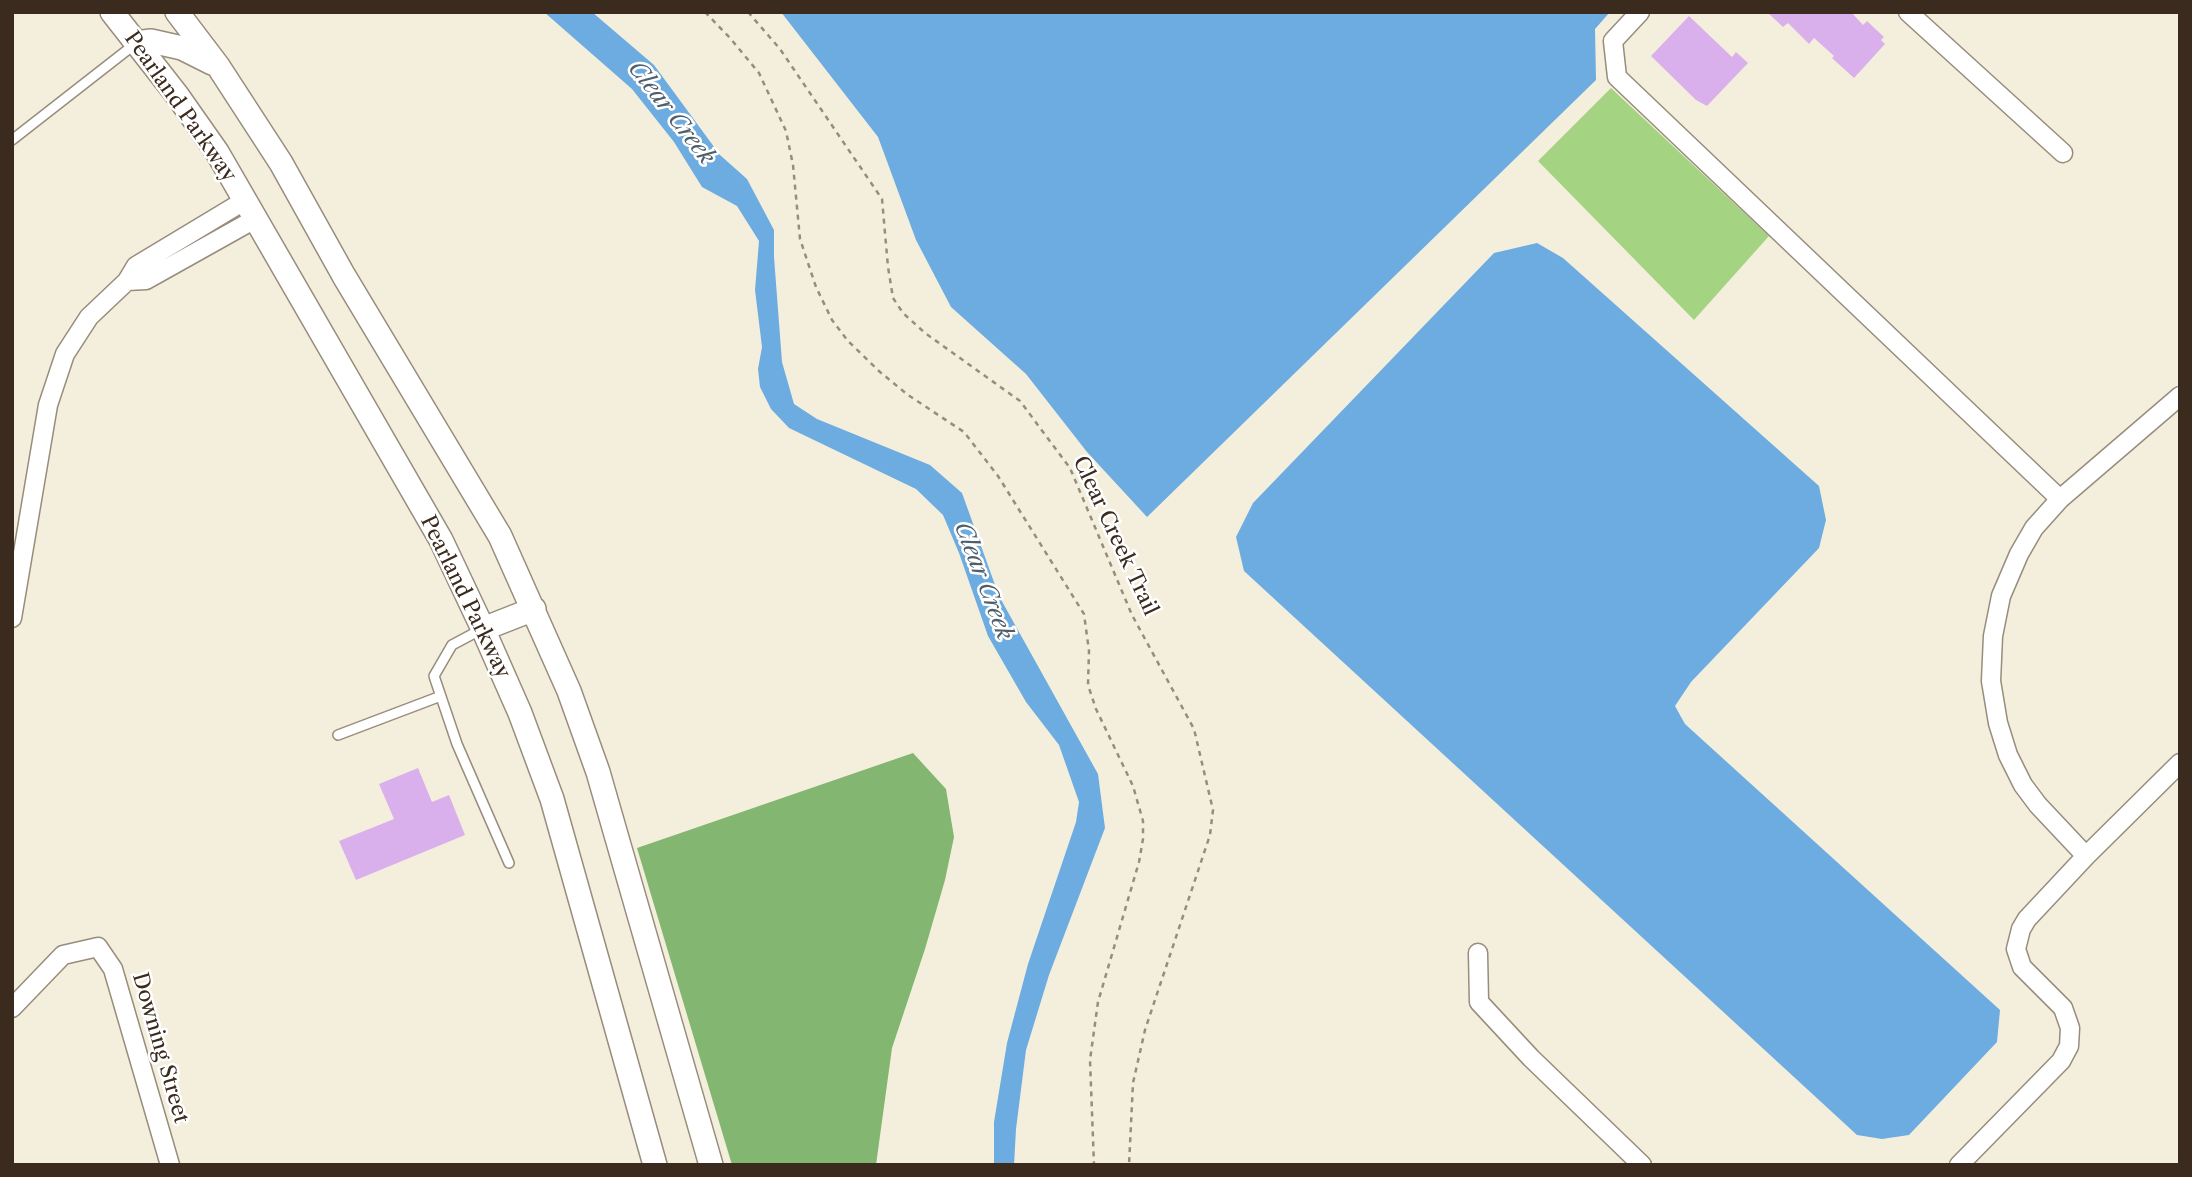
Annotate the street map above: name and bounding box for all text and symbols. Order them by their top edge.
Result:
street label: Pearland Parkway [119,27,241,187]
water label: Clear Creek [622,56,720,170]
street label: Clear Creek Trail [1067,452,1163,620]
street label: Pearland Parkway [415,511,515,683]
water label: Clear Creek [948,518,1018,644]
street label: Downing Street [126,970,194,1126]

